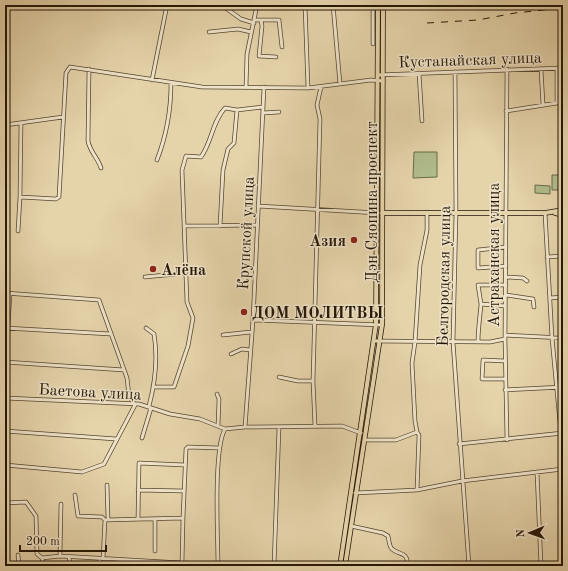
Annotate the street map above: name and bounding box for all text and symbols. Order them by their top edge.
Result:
street label: Кустанайская улица [398,50,542,72]
street label: Дэн Сяопина проспект [365,121,381,283]
street label: Крупской улица [236,176,258,290]
street label: Астраханская улица [487,183,503,327]
street label: Белгородская улица [436,205,454,347]
place label: Азия [309,234,346,250]
marker: Азия [349,235,359,245]
place label: Алёна [161,263,206,279]
marker: Алёна [148,264,158,274]
place label: ДОМ МОЛИТВЫ [252,306,383,322]
marker: ДОМ МОЛИТВЫ [239,307,249,317]
street label: Баетова улица [38,382,142,404]
north arrow [510,513,550,553]
scale bar [20,527,106,553]
text: N [516,528,527,538]
text: 200 m [26,536,60,548]

